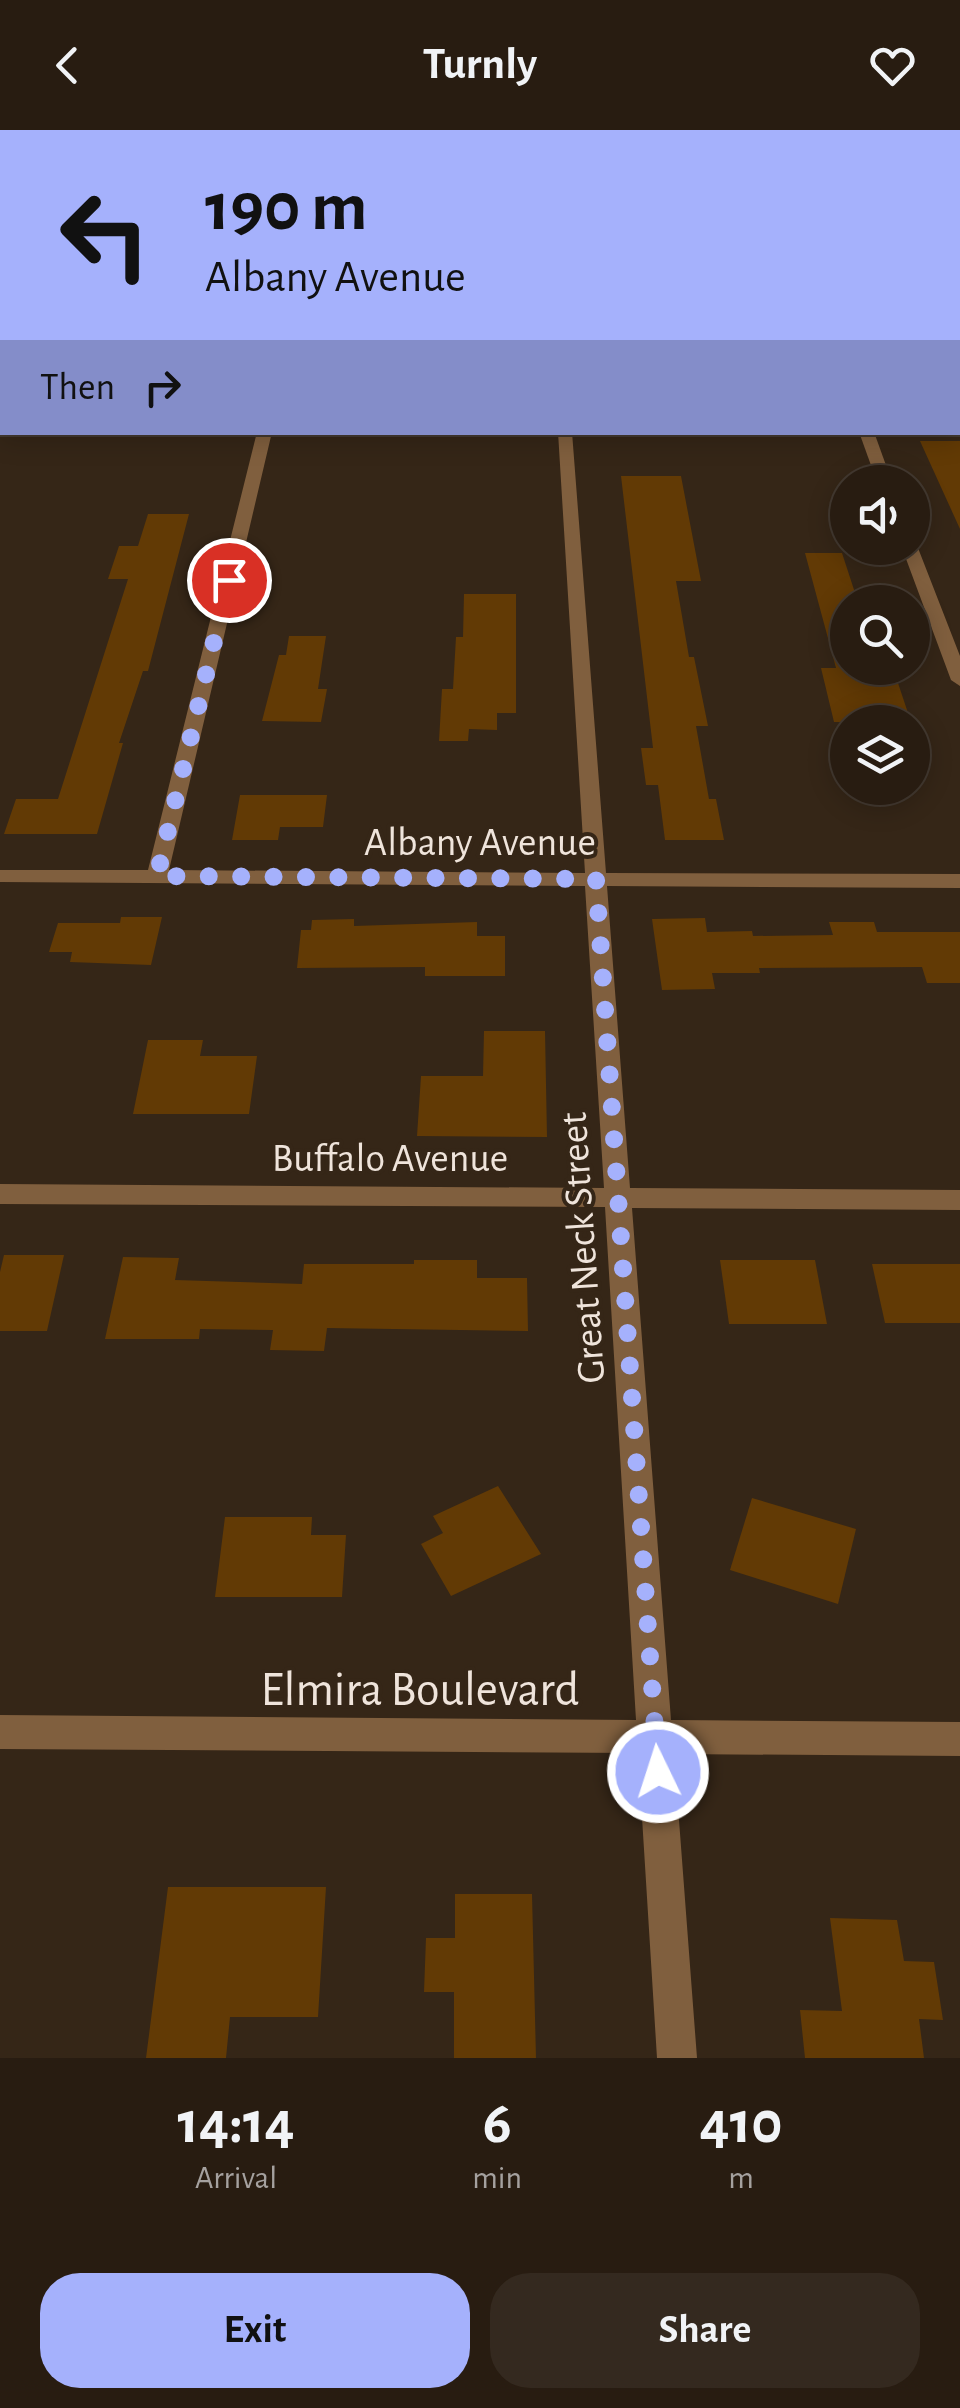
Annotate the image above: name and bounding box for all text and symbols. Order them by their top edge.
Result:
icon: back [40,38,95,93]
icon: heart [865,38,920,93]
text: Turnly [423,42,537,87]
icon: left [40,170,170,300]
text: 190 m [205,173,368,243]
text: Albany Avenue [205,255,466,300]
icon: right [135,360,190,415]
text: Then [40,369,115,407]
map controls [830,465,930,805]
button: sound [830,465,930,565]
pin [187,538,272,623]
icon: arrive [202,553,257,608]
button: search [830,585,930,685]
button: layers [830,705,930,805]
street label: Albany Avenue [364,823,596,863]
street label: Great Neck Street [554,1111,612,1385]
street label: Buffalo Avenue [272,1139,508,1179]
street label: Elmira Boulevard [261,1667,579,1715]
position arrow [606,1720,710,1824]
text: 14:14 [177,2094,295,2154]
text: 6 [483,2094,512,2154]
text: 410 [699,2094,783,2154]
text: Arrival [195,2162,277,2194]
text: min [472,2162,522,2194]
text: m [728,2162,754,2194]
button: Exit [40,2273,470,2388]
button: Share [490,2273,920,2388]

